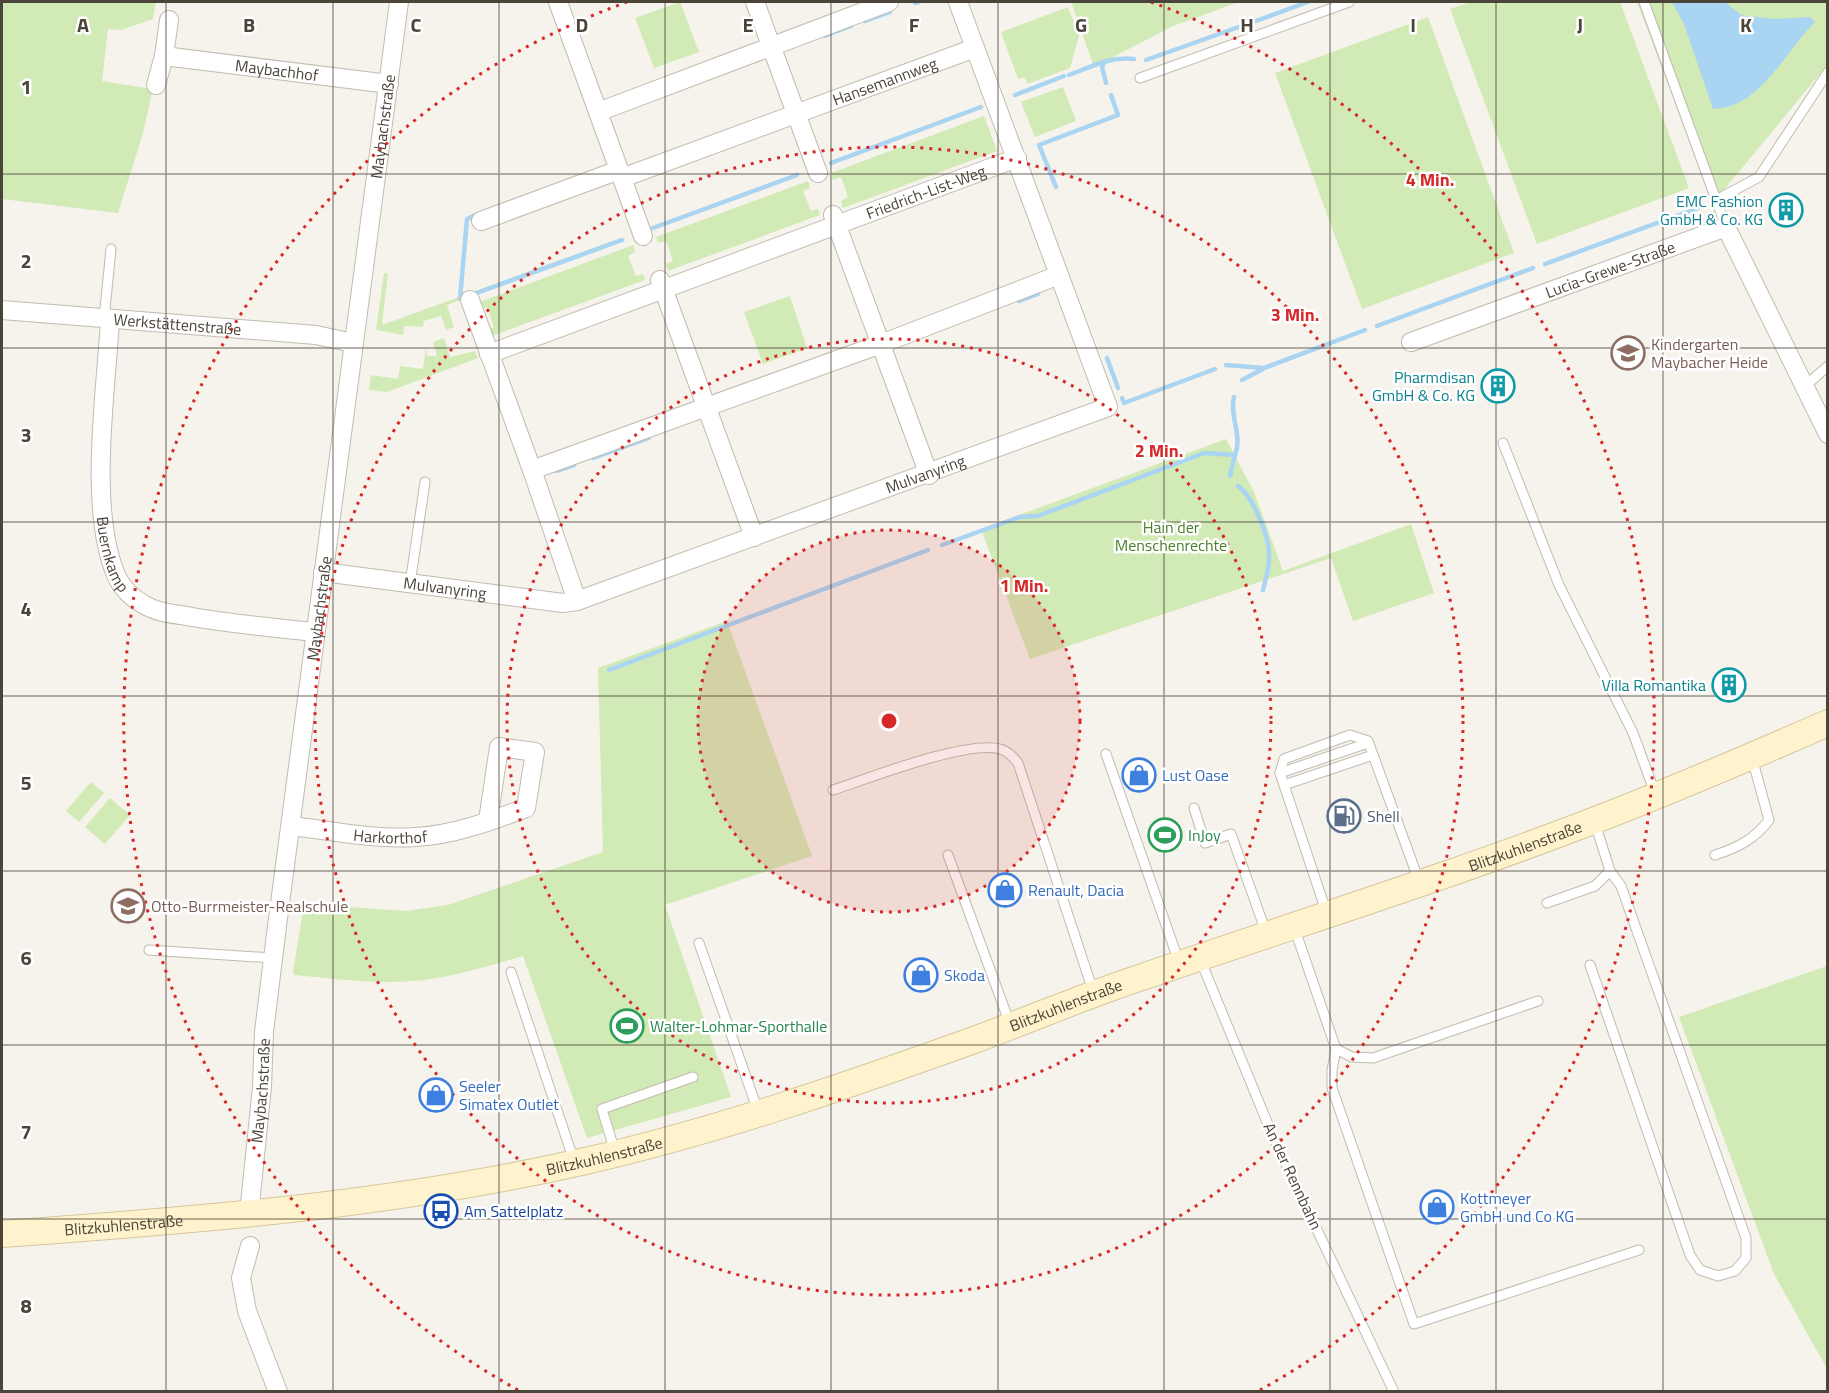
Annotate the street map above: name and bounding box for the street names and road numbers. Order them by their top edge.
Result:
street label: Hansemannweg [829,51,940,111]
street label: Maybachhof [234,53,320,87]
street label: Maybachstraße [364,73,401,180]
street label: Friedrich-List-Weg [863,159,989,225]
street label: Lucia-Grewe-Straße [1542,235,1678,304]
street label: Werkstättenstraße [113,307,242,341]
street label: Mulvanyring [882,448,969,499]
street label: Buernkamp [91,515,135,597]
street label: Maybachstraße [300,555,338,662]
street label: Mulvanyring [402,571,488,605]
street label: Blitzkuhlenstraße [1465,814,1585,878]
street label: Harkorthof [352,823,429,850]
street label: Blitzkuhlenstraße [1006,973,1125,1038]
street label: Maybachstraße [244,1038,276,1144]
street label: An der Rennbahn [1258,1118,1328,1234]
street label: Blitzkuhlenstraße [544,1130,665,1181]
street label: Blitzkuhlenstraße [63,1208,184,1241]

